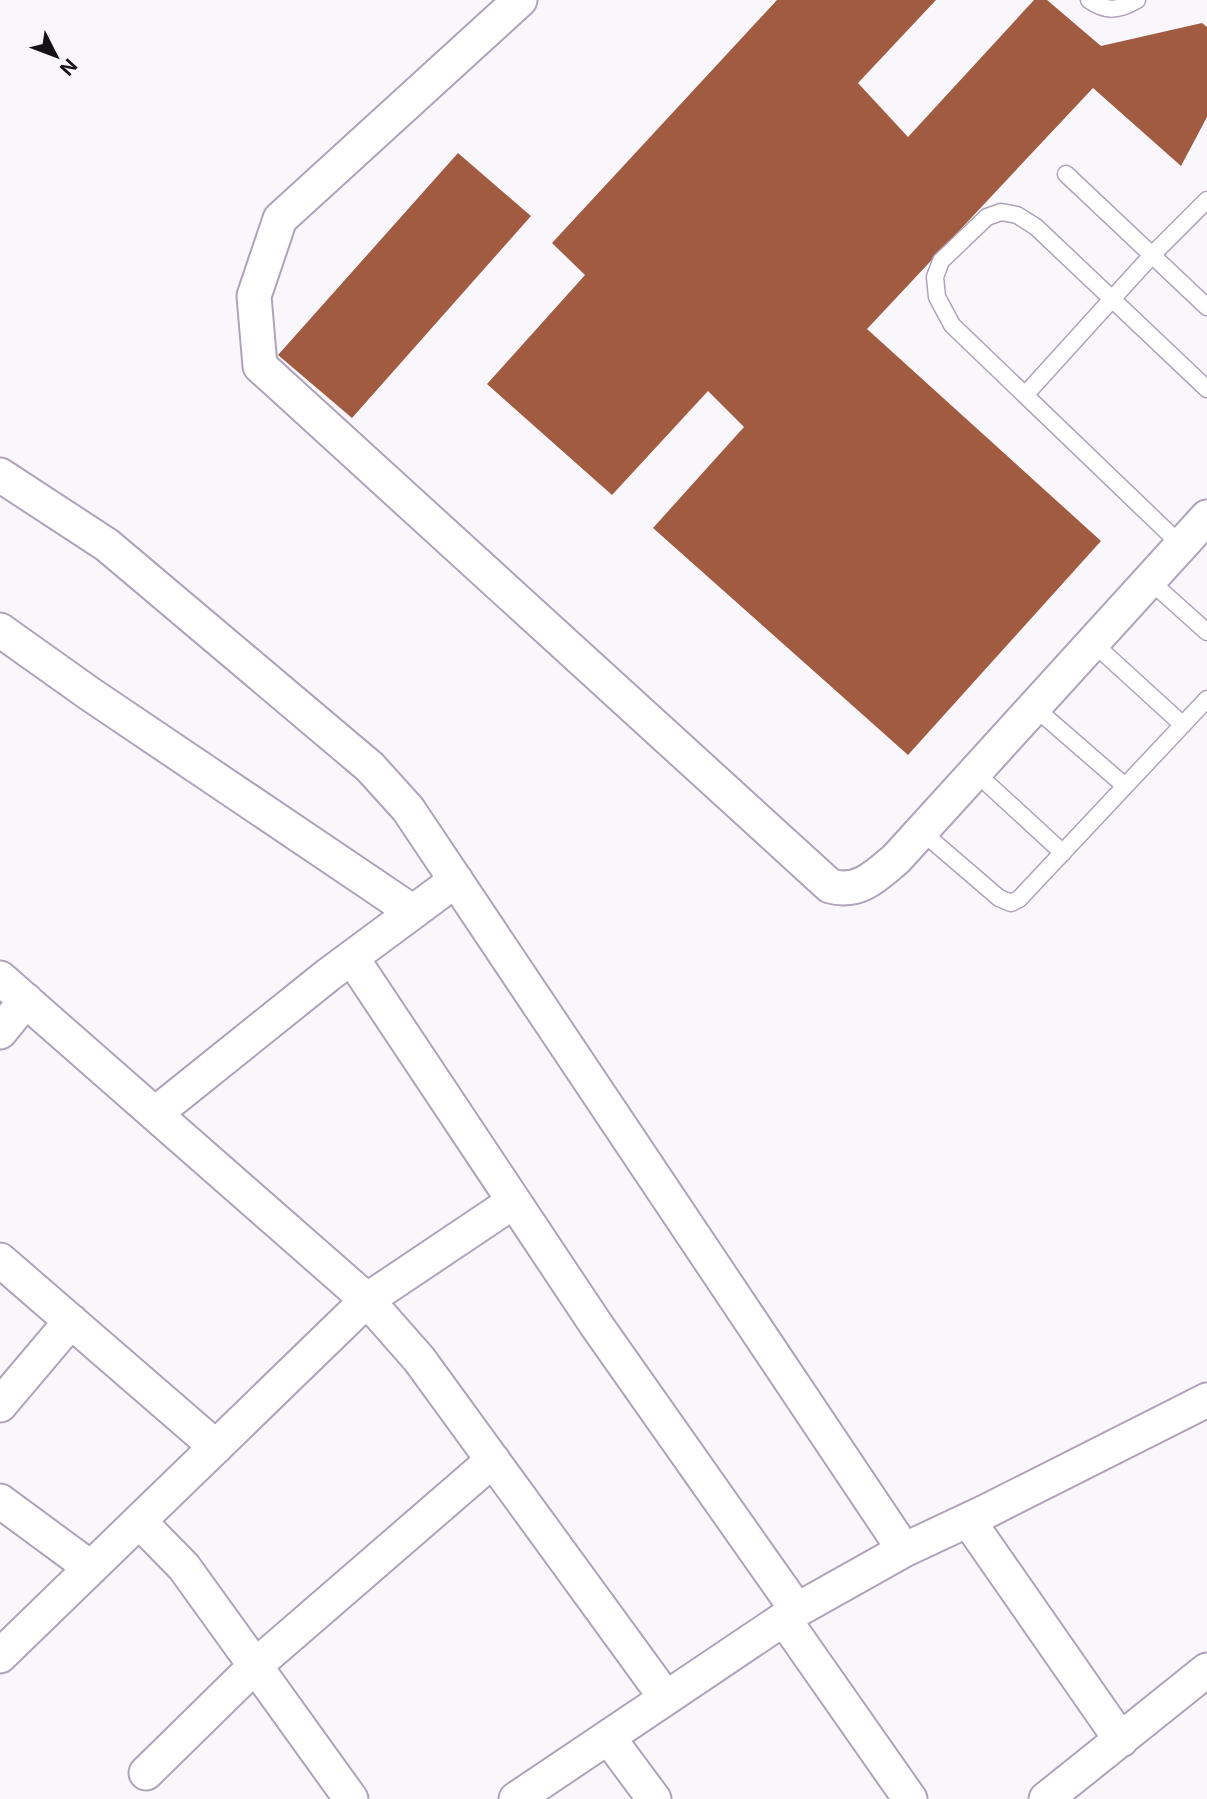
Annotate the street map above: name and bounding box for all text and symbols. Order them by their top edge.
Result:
north arrow [21,21,91,91]
text: N [55,54,82,80]

